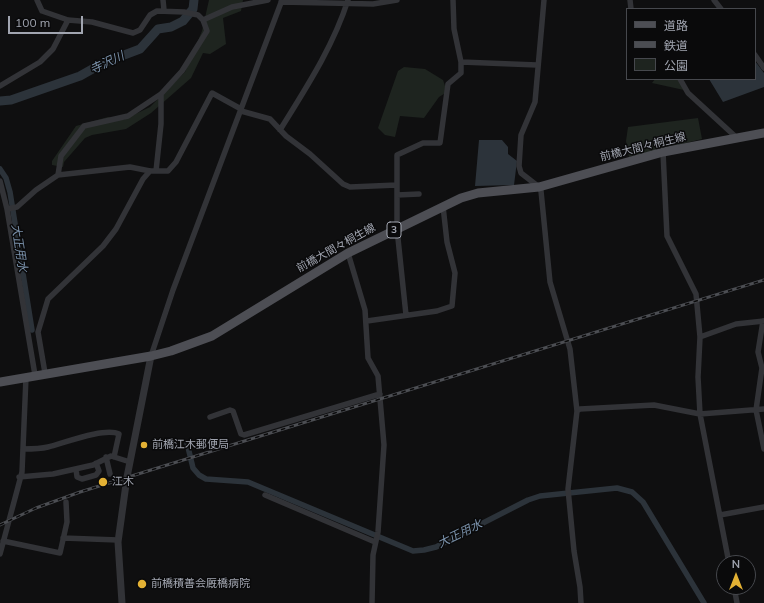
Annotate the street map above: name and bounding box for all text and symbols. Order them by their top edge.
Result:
scale bar [10,8,85,34]
legend [626,8,756,80]
text: 100 m [15,15,50,30]
text: 道路 [664,18,688,33]
text: 鉄道 [664,38,688,53]
water label: 寺沢川 [88,49,126,77]
text: 公園 [664,58,688,73]
street label: 前橋大間々桐生線 [599,130,687,164]
street label: 前橋大間々桐生線 [294,221,378,275]
road number: 3 [387,222,401,238]
water label: 大正用水 [8,223,30,273]
place label: 前橋江木郵便局 [152,438,229,452]
marker: 前橋江木郵便局 [139,440,149,450]
place label: 江木 [112,475,134,489]
marker: 江木 [97,476,109,488]
water label: 大正用水 [435,517,485,551]
north arrow [716,555,756,595]
text: N [732,557,740,571]
place label: 前橋積善会厩橋病院 [151,577,250,591]
marker: 前橋積善会厩橋病院 [136,578,148,590]

